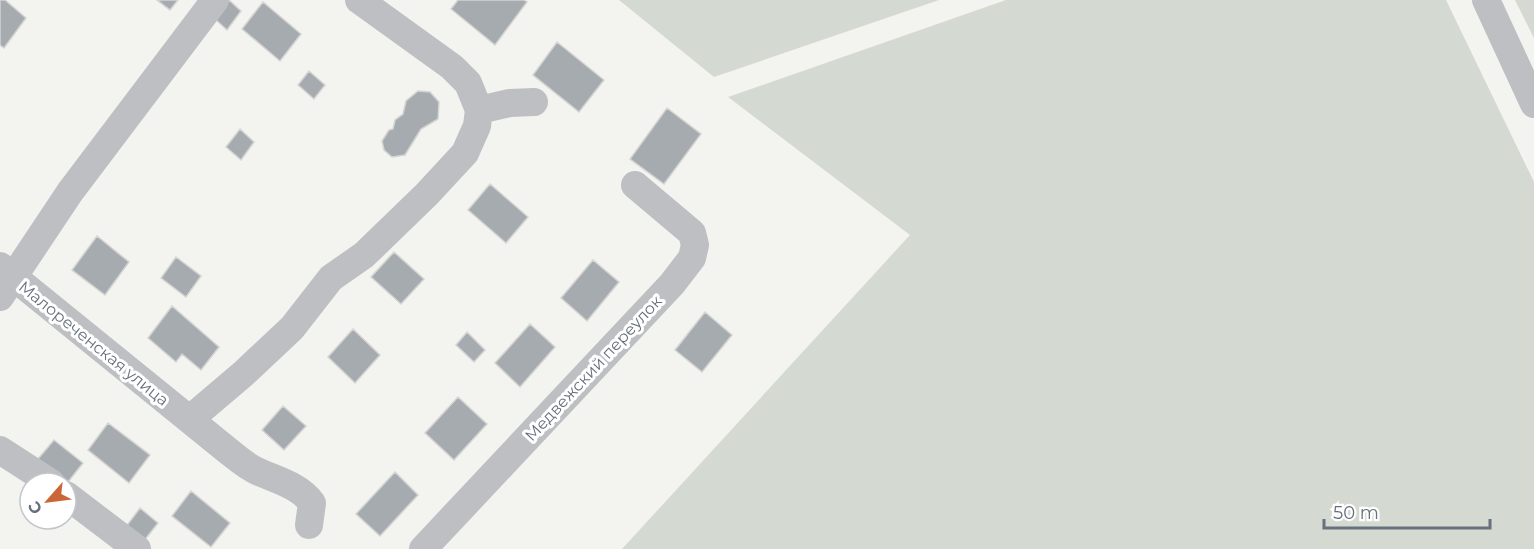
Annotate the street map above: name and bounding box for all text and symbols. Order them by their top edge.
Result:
street label: Малореченская улица [15,277,173,410]
street label: Медвежский переулок [521,291,666,445]
north arrow [18,471,78,531]
scale bar [1324,492,1490,530]
text: С [24,498,46,517]
text: 50 m [1333,502,1379,524]

